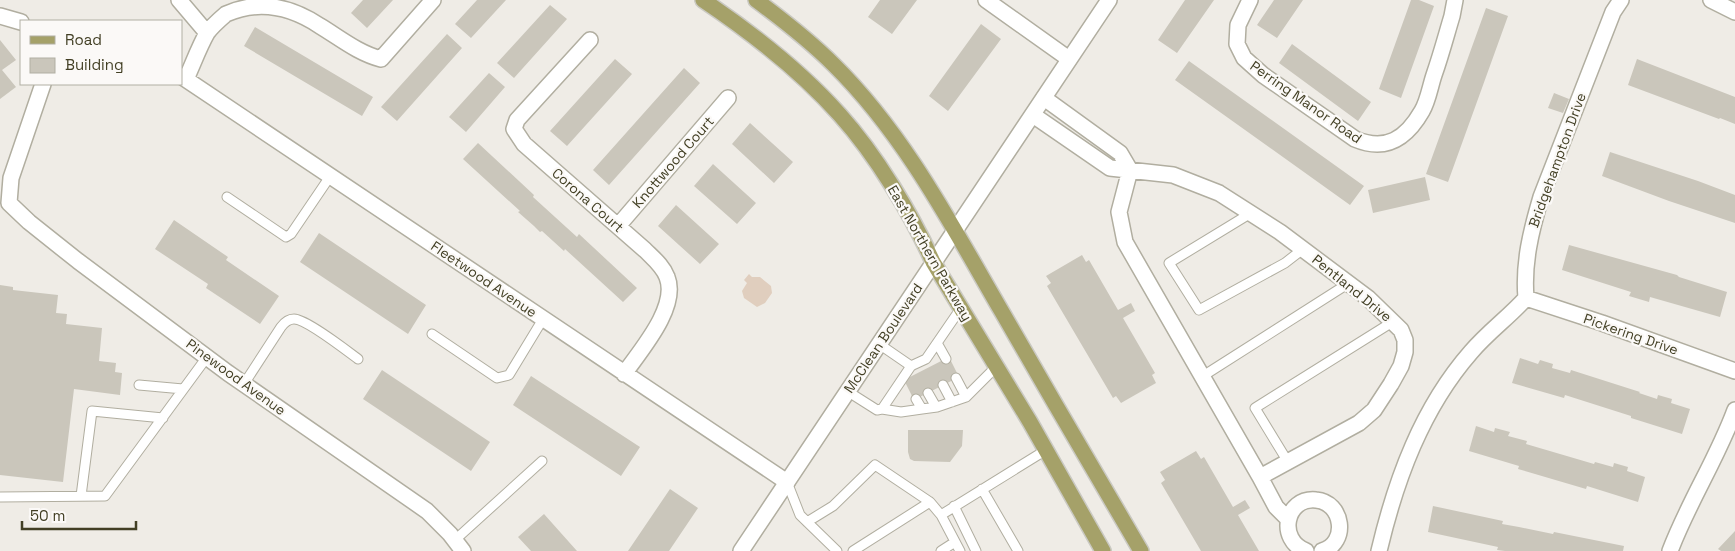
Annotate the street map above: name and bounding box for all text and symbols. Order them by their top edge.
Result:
legend [20,20,182,85]
text: Road [65,30,102,49]
text: Building [65,55,124,74]
street label: Perring Manor Road [1247,57,1365,147]
street label: Bridgehampton Drive [1524,90,1590,230]
street label: Knottwood Court [628,112,718,212]
street label: Corona Court [548,164,628,236]
street label: East Northern Parkway [884,182,976,324]
street label: Fleetwood Avenue [428,237,540,321]
street label: Pentland Drive [1308,250,1396,326]
street label: McClean Boulevard [840,280,926,396]
street label: Pickering Drive [1581,309,1681,359]
street label: Pinewood Avenue [183,335,289,419]
scale bar [22,498,136,530]
text: 50 m [30,506,65,525]

